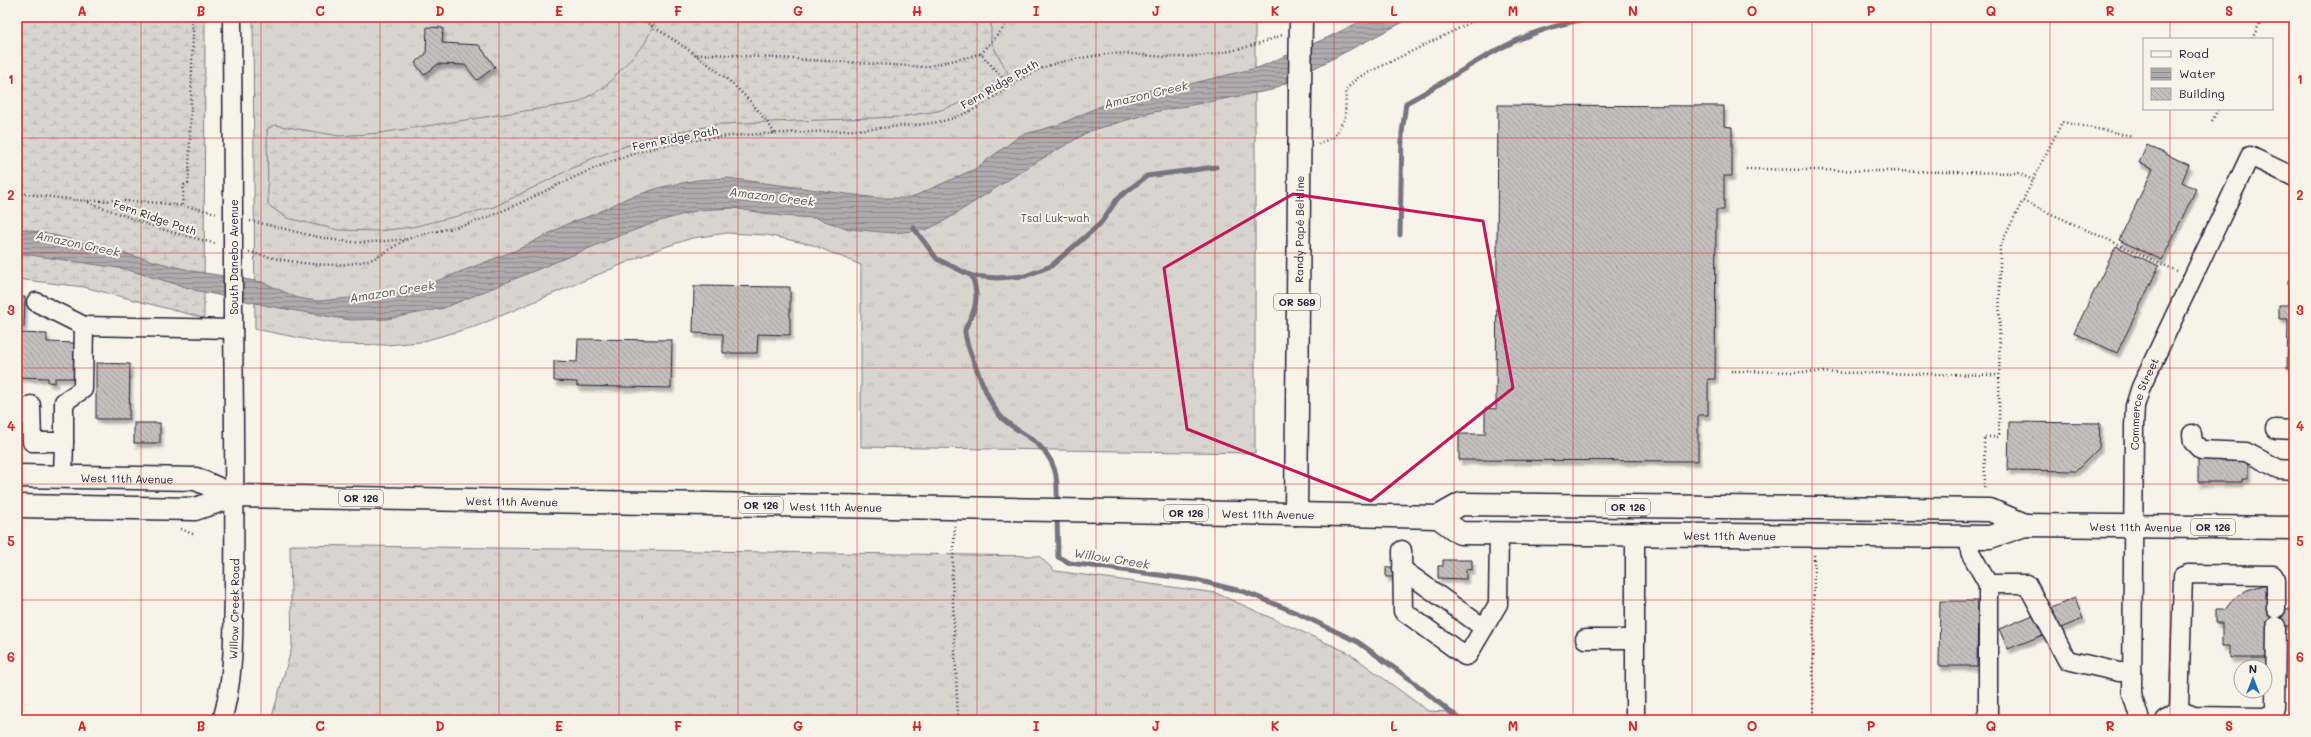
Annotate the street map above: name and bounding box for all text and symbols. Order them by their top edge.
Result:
text: A [77,2,87,19]
text: B [197,2,206,19]
text: C [315,2,325,19]
text: D [435,2,445,19]
text: E [555,2,563,19]
text: F [674,2,682,19]
text: G [793,2,803,19]
text: H [912,2,922,19]
text: I [1033,2,1040,19]
text: J [1152,2,1160,19]
text: K [1271,2,1280,19]
text: L [1390,2,1398,19]
text: M [1508,2,1518,19]
text: N [1628,2,1638,19]
text: O [1747,2,1757,19]
text: P [1867,2,1876,19]
text: Q [1986,2,1996,19]
text: R [2106,2,2115,19]
text: S [2225,2,2233,19]
legend [2143,38,2273,110]
text: Road [2179,45,2209,61]
street label: Fern Ridge Path [958,56,1040,112]
text: Water [2179,65,2216,81]
text: 1 [8,70,14,87]
text: 1 [2297,70,2303,87]
water label: Amazon Creek [1103,76,1190,111]
text: Building [2179,85,2225,101]
street label: Fern Ridge Path [631,122,719,154]
street label: Randy Papé Beltline [1291,175,1307,283]
water label: Amazon Creek [729,183,816,209]
text: 2 [7,186,15,203]
text: 2 [2296,186,2304,203]
street label: Fern Ridge Path [112,196,198,238]
street label: South Danebo Avenue [226,199,241,315]
park label: Tsal Luk-wah [1021,210,1089,225]
water label: Amazon Creek [35,226,122,260]
water label: Amazon Creek [349,276,436,306]
road number: OR 569 [1274,294,1320,310]
text: 3 [7,301,15,318]
text: 3 [2296,301,2304,318]
street label: Commerce Street [2126,355,2161,450]
text: 4 [7,417,15,434]
text: 4 [2296,417,2304,434]
street label: West 11th Avenue [80,470,174,486]
road number: OR 126 [339,490,383,506]
street label: West 11th Avenue [465,492,559,509]
road number: OR 126 [739,497,783,513]
street label: West 11th Avenue [789,498,882,514]
road number: OR 126 [1606,499,1650,515]
road number: OR 126 [1164,505,1208,521]
street label: West 11th Avenue [1222,506,1315,522]
street label: West 11th Avenue [2089,518,2182,534]
road number: OR 126 [2191,519,2235,535]
street label: West 11th Avenue [1683,527,1776,543]
text: 5 [7,532,15,549]
text: 5 [2296,532,2304,549]
water label: Willow Creek [1073,544,1152,572]
street label: Willow Creek Road [225,558,242,660]
text: 6 [7,648,15,665]
text: 6 [2296,648,2304,665]
north arrow [2233,659,2273,699]
text: N [2249,661,2257,676]
text: A [77,717,87,734]
text: B [197,717,206,734]
text: C [315,717,325,734]
text: D [435,717,445,734]
text: E [555,717,563,734]
text: F [674,717,682,734]
text: G [793,717,803,734]
text: H [912,717,922,734]
text: I [1033,717,1040,734]
text: J [1152,717,1160,734]
text: K [1271,717,1280,734]
text: L [1390,717,1398,734]
text: M [1508,717,1518,734]
text: N [1628,717,1638,734]
text: O [1747,717,1757,734]
text: P [1867,717,1876,734]
text: Q [1986,717,1996,734]
text: R [2106,717,2115,734]
text: S [2225,717,2233,734]

